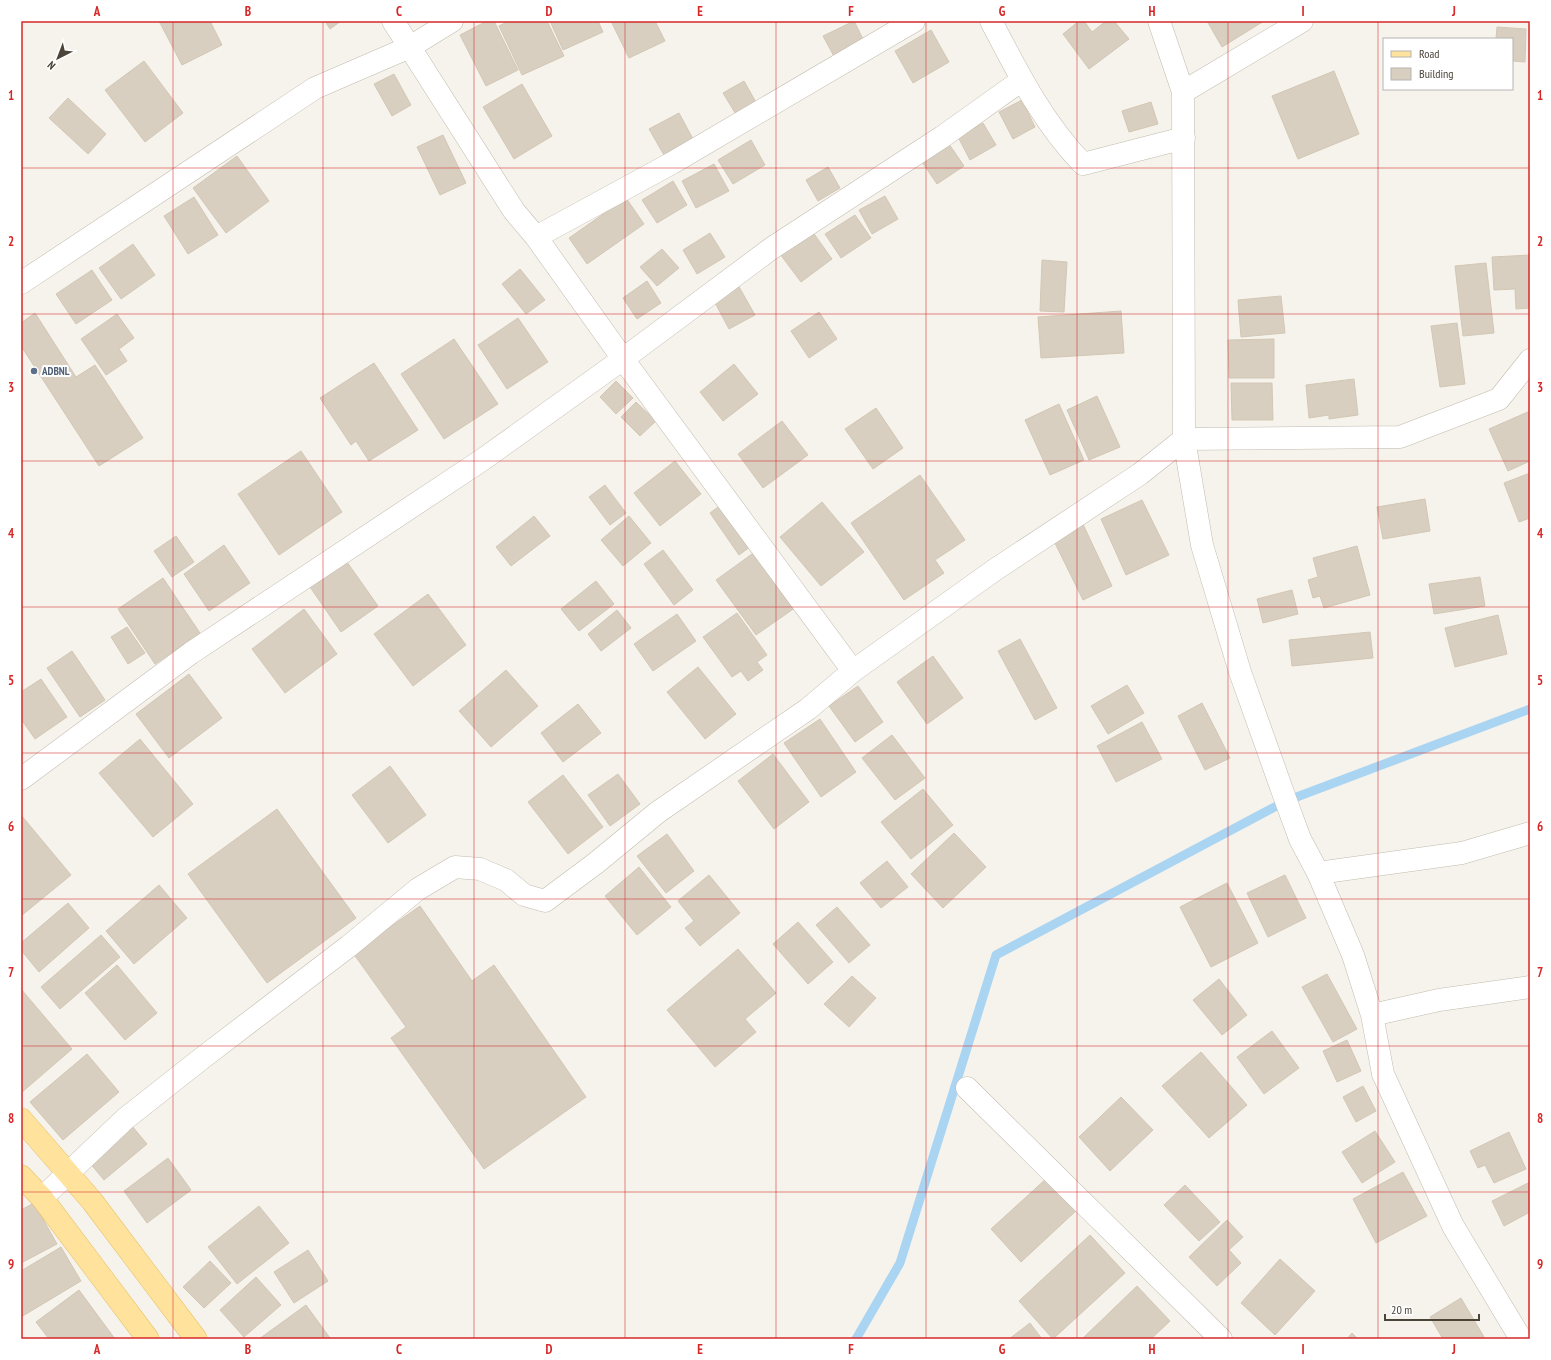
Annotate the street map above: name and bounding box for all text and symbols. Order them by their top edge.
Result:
text: A [93,3,101,20]
text: B [245,3,251,20]
text: C [396,3,402,20]
text: D [546,3,553,20]
text: E [697,3,703,20]
text: F [848,3,854,20]
text: G [999,3,1006,20]
text: H [1149,3,1156,20]
text: I [1301,3,1305,20]
text: J [1451,3,1456,20]
north arrow [38,38,78,78]
legend [1383,38,1513,90]
text: Road [1419,46,1439,61]
text: N [44,58,58,73]
text: Building [1419,66,1454,81]
text: 1 [8,87,14,104]
text: 1 [1537,87,1543,104]
text: 2 [8,233,14,250]
text: 2 [1537,233,1543,250]
place label: ADBNL [41,364,70,378]
marker: ADBNL [29,366,39,376]
text: 3 [8,379,14,396]
text: 3 [1537,379,1543,396]
text: 4 [8,525,15,542]
text: 4 [1537,525,1544,542]
text: 5 [8,672,14,689]
text: 5 [1537,672,1543,689]
text: 6 [8,818,14,835]
text: 6 [1537,818,1543,835]
text: 7 [8,964,14,981]
text: 7 [1537,964,1543,981]
text: 8 [8,1110,14,1127]
text: 8 [1537,1110,1543,1127]
text: 9 [8,1256,14,1273]
text: 9 [1537,1256,1543,1273]
scale bar [1385,1296,1479,1322]
text: 20 m [1391,1302,1412,1317]
text: A [93,1341,101,1358]
text: B [245,1341,251,1358]
text: C [396,1341,402,1358]
text: D [546,1341,553,1358]
text: E [697,1341,703,1358]
text: F [848,1341,854,1358]
text: G [999,1341,1006,1358]
text: H [1149,1341,1156,1358]
text: I [1301,1341,1305,1358]
text: J [1451,1341,1456,1358]

